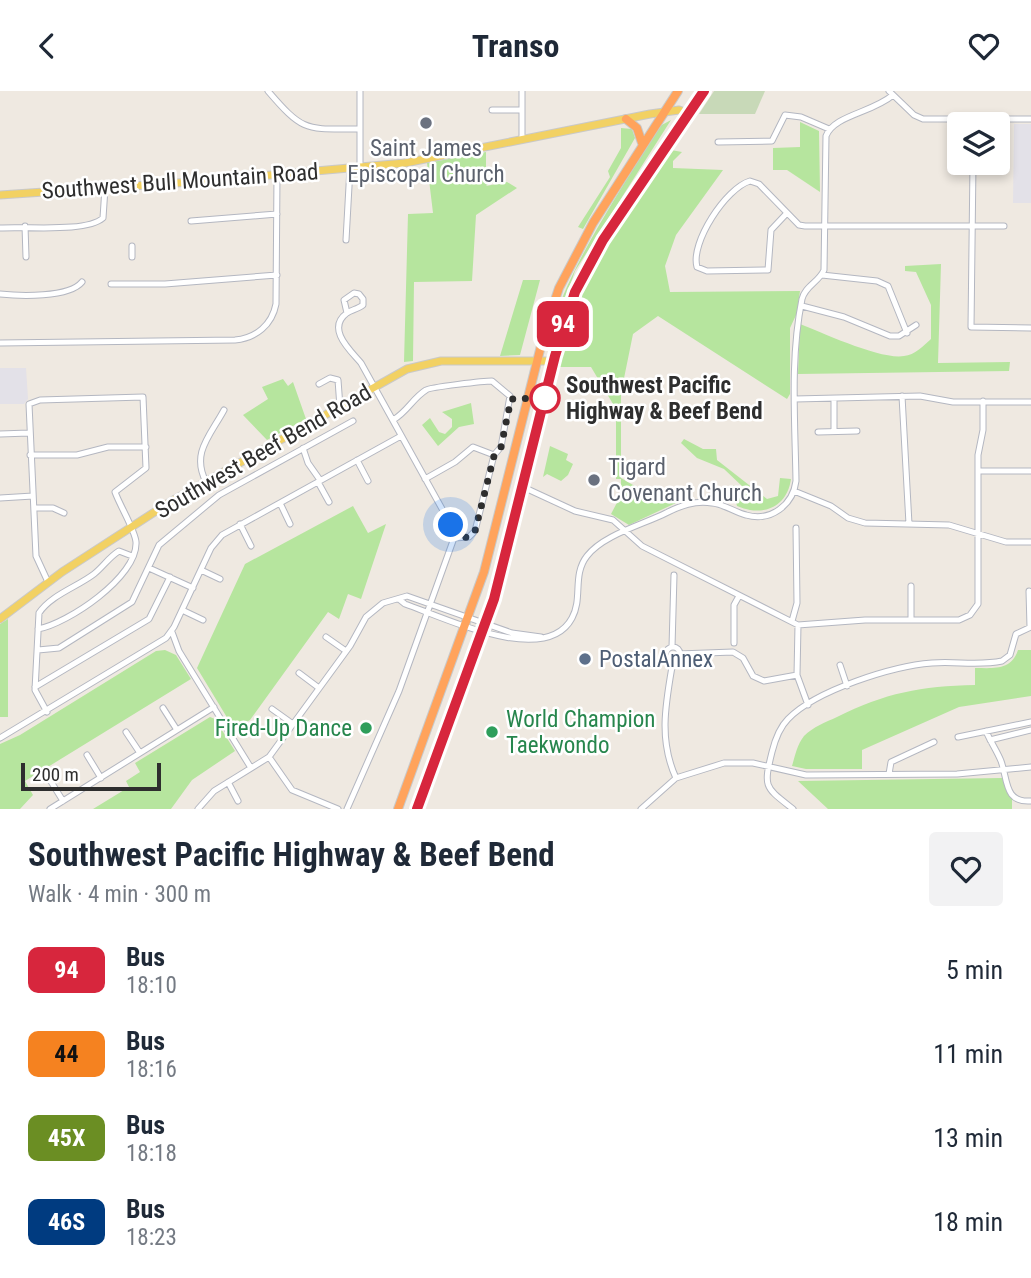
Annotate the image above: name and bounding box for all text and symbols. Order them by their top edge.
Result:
icon: back [28,27,66,65]
text: Transo [472,27,559,65]
icon: heart [965,27,1003,65]
map controls [947,112,1010,175]
button: layers [947,112,1010,175]
marker: Saint James Episcopal Church [418,115,434,131]
place label: Saint James Episcopal Church [347,135,505,188]
street label: Southwest Bull Mountain Road [41,158,319,205]
line badge: 94 [532,301,594,347]
text: 94 [551,310,575,338]
place label: Southwest Pacific Highway & Beef Bend [566,372,763,425]
street label: Southwest Beef Bend Road [150,379,376,524]
marker: Southwest Pacific Highway & Beef Bend [530,383,560,413]
place label: Tigard Covenant Church [608,454,762,507]
marker: Tigard Covenant Church [586,472,602,488]
your location [433,507,468,542]
place label: PostalAnnex [599,646,713,673]
marker: PostalAnnex [577,651,593,667]
place label: World Champion Taekwondo [506,706,655,759]
place label: Fired-Up Dance [215,715,352,742]
marker: Fired-Up Dance [358,720,374,736]
marker: World Champion Taekwondo [484,724,500,740]
scale bar [21,760,161,792]
text: 200 m [32,763,79,786]
button: heart [929,832,1003,906]
text: Southwest Pacific Highway & Beef Bend [28,835,555,874]
text: Walk · 4 min · 300 m [28,881,211,908]
text: Bus [126,942,165,972]
text: 5 min [946,955,1003,985]
text: 94 [54,956,79,984]
text: 18:10 [126,972,177,999]
text: Bus [126,1026,165,1056]
text: 11 min [933,1039,1003,1069]
text: 44 [54,1040,79,1068]
text: 18:16 [126,1056,177,1083]
text: Bus [126,1110,165,1140]
text: 13 min [933,1123,1003,1153]
text: 45X [48,1124,85,1152]
text: 18:18 [126,1140,177,1167]
text: Bus [126,1194,165,1224]
text: 18 min [933,1207,1003,1237]
text: 46S [48,1208,85,1236]
text: 18:23 [126,1224,177,1251]

